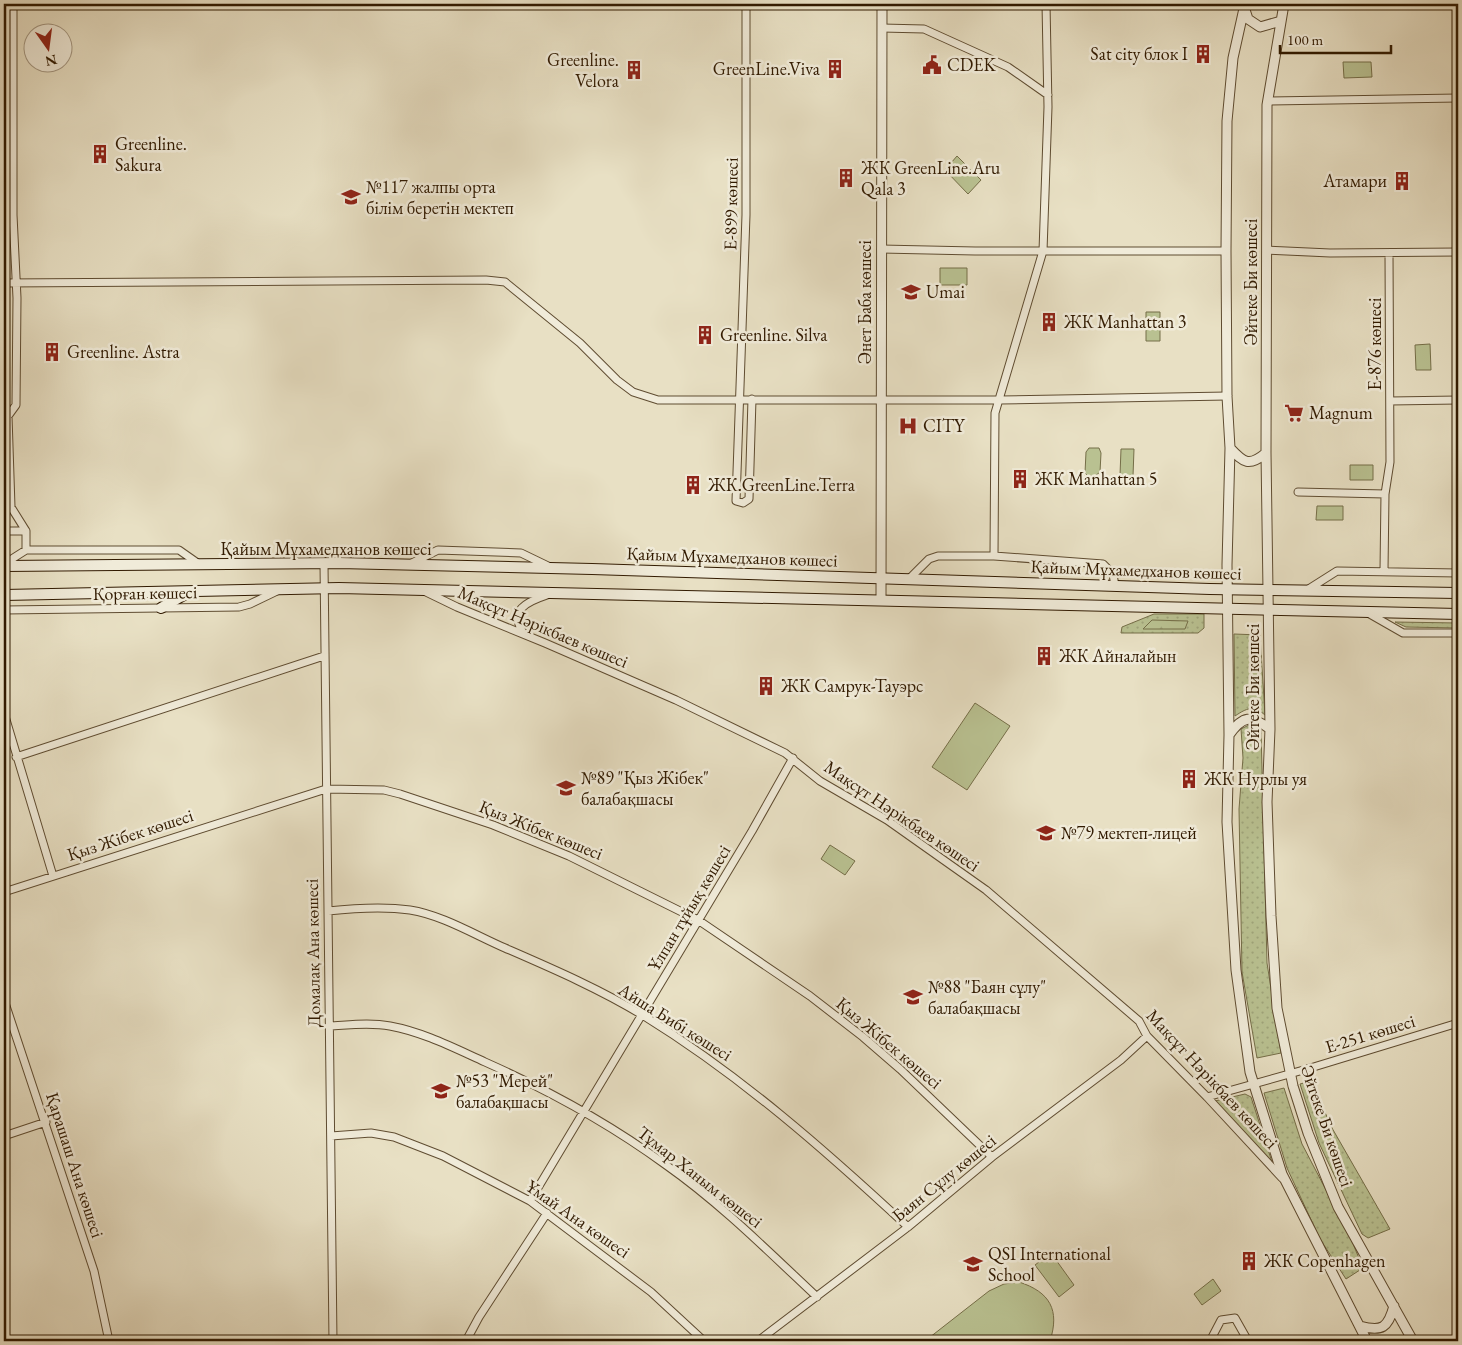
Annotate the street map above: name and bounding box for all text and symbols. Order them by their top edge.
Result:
north arrow [22,22,72,72]
scale bar [1280,22,1391,54]
text: 100 m [1287,30,1324,49]
place label: Sat city блок I [1090,42,1188,65]
building icon: Sat city блок I [1192,43,1214,65]
place label: Greenline. Velora [547,48,620,92]
text: N [43,51,59,71]
place label: CDEK [947,53,997,76]
public building icon: CDEK [921,54,943,76]
place label: GreenLine.Viva [713,57,821,80]
building icon: GreenLine.Viva [824,58,846,80]
building icon: Greenline. Velora [623,59,645,81]
place label: Greenline. Sakura [115,132,187,176]
building icon: Greenline. Sakura [89,143,111,165]
place label: ЖК GreenLine.Aru Qala 3 [860,156,1001,200]
street label: Е-899 көшесі [718,157,743,251]
building icon: ЖК GreenLine.Aru Qala 3 [835,167,857,189]
place label: Атамари [1322,169,1387,192]
building icon: Атамари [1391,170,1413,192]
place label: №117 жалпы орта білім беретін мектеп [366,175,514,219]
school or university icon: №117 жалпы орта білім беретін мектеп [340,186,362,208]
street label: Әйтеке Би көшесі [1239,218,1262,345]
street label: Әнет Баба көшесі [853,239,876,364]
place label: Umai [926,280,965,303]
school or university icon: Umai [900,281,922,303]
street label: Е-876 көшесі [1363,297,1386,390]
place label: ЖК Manhattan 3 [1063,310,1186,333]
building icon: ЖК Manhattan 3 [1038,311,1060,333]
place label: Greenline. Silva [720,323,828,346]
building icon: Greenline. Silva [694,324,716,346]
place label: Greenline. Astra [67,340,180,363]
building icon: Greenline. Astra [41,341,63,363]
place label: Magnum [1309,401,1373,424]
supermarket icon: Magnum [1283,402,1305,424]
place label: CITY [923,414,966,437]
hospital icon: CITY [897,415,919,437]
place label: ЖК Manhattan 5 [1034,467,1157,490]
building icon: ЖК Manhattan 5 [1009,468,1031,490]
place label: ЖК.GreenLine.Terra [707,473,856,496]
building icon: ЖК.GreenLine.Terra [682,474,704,496]
street label: Қайым Мұхамедханов көшесі [220,537,432,560]
street label: Қайым Мұхамедханов көшесі [626,541,839,572]
street label: Қайым Мұхамедханов көшесі [1030,554,1243,585]
street label: Қорған көшесі [93,580,198,605]
street label: Мақсұт Нәрікбаев көшесі [454,580,632,673]
street label: Әйтеке Би көшесі [1241,623,1264,750]
place label: ЖК Айналайын [1058,644,1176,667]
building icon: ЖК Айналайын [1033,645,1055,667]
place label: ЖК Самрук-Тауэрс [780,674,923,697]
building icon: ЖК Самрук-Тауэрс [755,675,777,697]
street label: Мақсұт Нәрікбаев көшесі [820,755,985,877]
place label: №89 "Қыз Жібек" балабақшасы [581,766,709,810]
place label: ЖК Нурлы уя [1203,767,1307,790]
building icon: ЖК Нурлы уя [1178,768,1200,790]
school or university icon: №89 "Қыз Жібек" балабақшасы [555,777,577,799]
street label: Қыз Жібек көшесі [476,794,607,865]
street label: Қыз Жібек көшесі [64,803,196,866]
place label: №79 мектеп-лицей [1061,821,1197,844]
school or university icon: №79 мектеп-лицей [1035,822,1057,844]
street label: Ұлпан тұйық көшесі [642,840,736,975]
street label: Домалақ Ана көшесі [300,878,325,1028]
place label: №88 "Баян сұлу" балабақшасы [928,975,1046,1019]
street label: Айша Бибі көшесі [613,977,737,1066]
school or university icon: №88 "Баян сұлу" балабақшасы [902,986,924,1008]
street label: Қыз Жібек көшесі [832,992,947,1094]
street label: Мақсұт Нәрікбаев көшесі [1142,1004,1284,1154]
street label: Е-251 көшесі [1322,1009,1418,1058]
street label: Әйтеке Би көшесі [1296,1062,1359,1190]
place label: №53 "Мерей" балабақшасы [456,1069,553,1113]
school or university icon: №53 "Мерей" балабақшасы [430,1080,452,1102]
street label: Қарашаш Ана көшесі [41,1089,110,1241]
street label: Тұмар Ханым көшесі [633,1120,768,1233]
street label: Баян Сұлу көшесі [887,1128,1001,1227]
street label: Ұмай Ана көшесі [522,1174,635,1263]
place label: QSI International School [988,1242,1111,1286]
place label: ЖК Copenhagen [1263,1249,1386,1272]
building icon: ЖК Copenhagen [1238,1250,1260,1272]
school or university icon: QSI International School [962,1253,984,1275]

